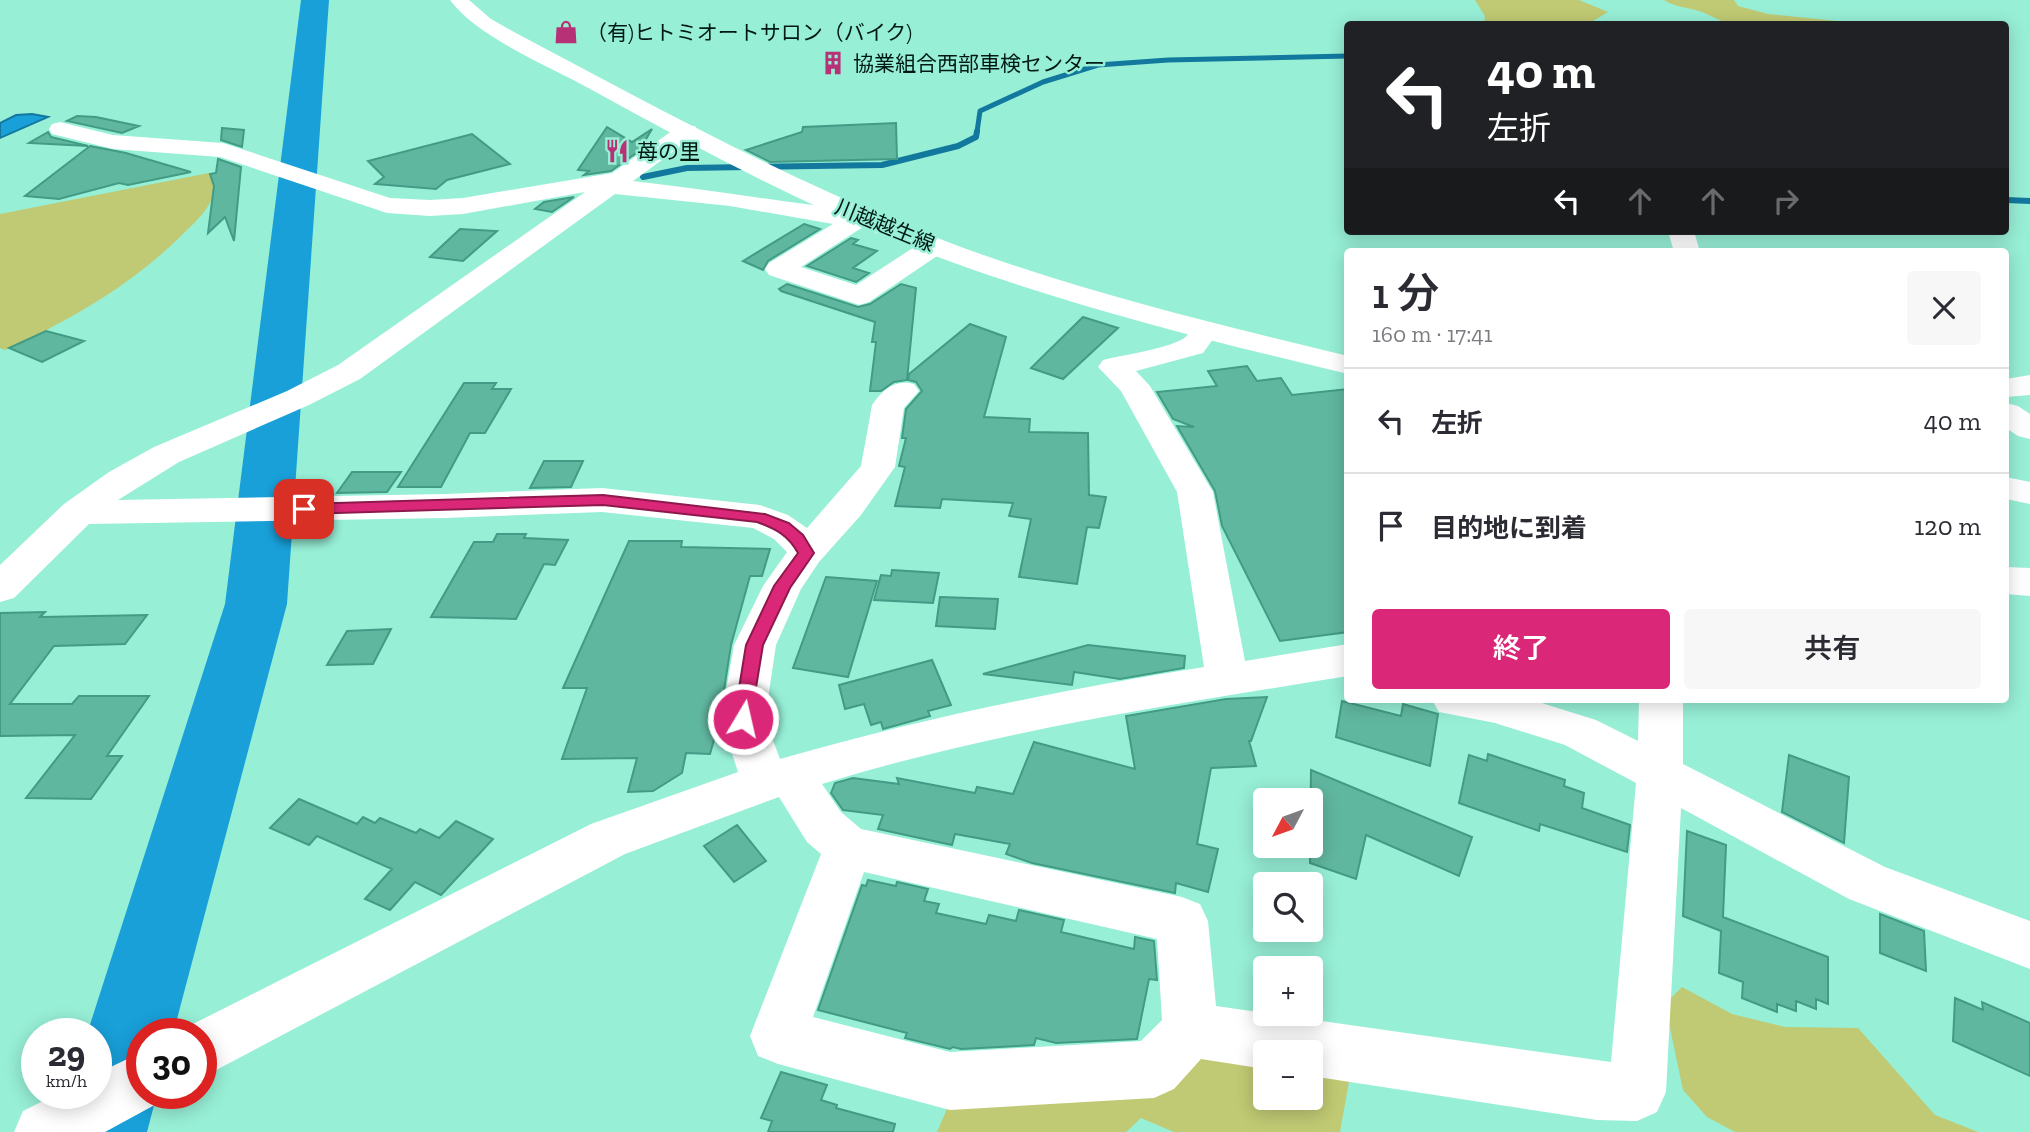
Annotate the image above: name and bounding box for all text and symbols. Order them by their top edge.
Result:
shop icon: （有)ヒトミオートサロン（バイク) [552,18,580,46]
place label: （有)ヒトミオートサロン（バイク) [586,20,912,45]
text: 40 m [1487,42,1595,101]
building icon: 協業組合西部車検センター [819,49,847,77]
icon: left [1372,49,1463,140]
place label: 協業組合西部車検センター [853,51,1105,76]
text: 左折 [1487,109,1551,147]
restaurant icon: 苺の里 [603,137,631,165]
place label: 苺の里 [637,139,700,164]
icon: left [1548,182,1586,220]
icon: ahead [1621,182,1659,220]
icon: ahead [1694,182,1732,220]
icon: right [1767,182,1805,220]
street label: 川越越生線 [832,194,938,256]
text: 1 分 [1372,268,1439,319]
button: close [1907,271,1981,345]
text: 160 m · 17:41 [1372,320,1493,348]
icon: left [1372,402,1410,440]
text: 40 m [1924,405,1981,437]
text: 左折 [1431,407,1483,439]
pin [274,479,334,539]
icon: arrive [285,490,323,528]
icon: arrive [1372,507,1410,545]
text: 120 m [1914,510,1981,542]
text: 目的地に到着 [1431,512,1587,544]
button: 終了 [1372,609,1670,689]
button: 共有 [1684,609,1981,689]
position arrow [706,682,780,756]
north arrow [1253,788,1323,858]
map controls [1253,788,1323,1110]
button: search [1253,872,1323,942]
button: + [1253,956,1323,1026]
speed limit sign: 30 [126,1018,217,1109]
text: 29 [48,1033,85,1075]
button: − [1253,1040,1323,1110]
text: km/h [46,1070,87,1092]

